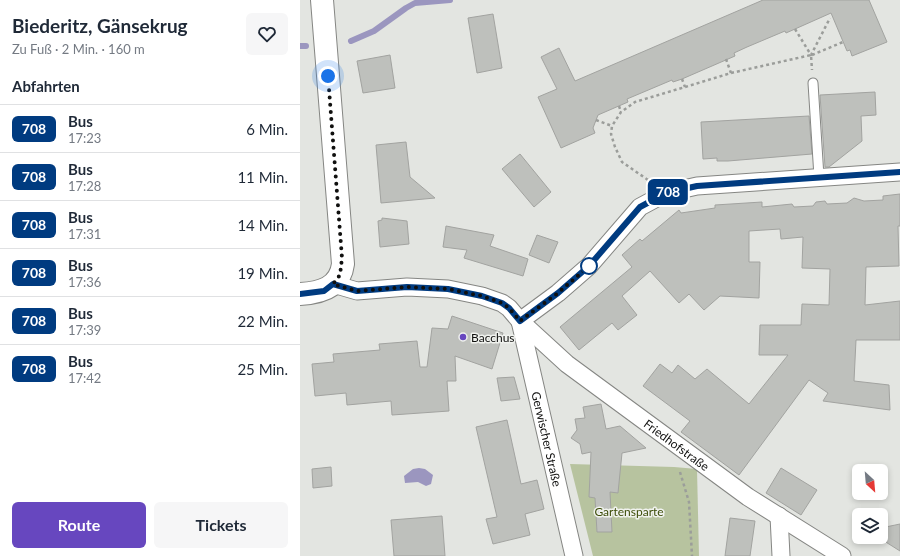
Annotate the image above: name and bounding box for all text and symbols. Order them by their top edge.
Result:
button: heart [246,13,288,55]
text: Biederitz, Gänsekrug [12,14,188,37]
text: Zu Fuß · 2 Min. · 160 m [12,41,145,57]
your location [318,66,338,86]
text: Abfahrten [12,77,80,95]
text: Bus [68,112,93,130]
text: 708 [22,120,46,137]
text: 6 Min. [246,120,288,138]
text: 17:23 [68,130,101,146]
text: Bus [68,160,93,178]
text: 708 [22,168,46,185]
text: 11 Min. [237,168,288,186]
text: 17:28 [68,178,101,194]
line badge: 708 [645,179,691,205]
text: 708 [656,183,680,200]
text: Bus [68,208,93,226]
text: 708 [22,216,46,233]
text: 14 Min. [237,216,288,234]
text: 17:31 [68,226,101,242]
text: Bus [68,256,93,274]
unlabelled marker [580,257,598,275]
text: 708 [22,264,46,281]
text: 19 Min. [237,264,288,282]
text: 17:36 [68,274,101,290]
text: Bus [68,304,93,322]
text: 708 [22,312,46,329]
text: 22 Min. [237,312,288,330]
text: 17:39 [68,322,101,338]
place label: Bacchus [471,330,515,345]
marker: Bacchus [458,332,468,342]
text: Bus [68,352,93,370]
text: 708 [22,360,46,377]
text: 25 Min. [237,360,288,378]
text: 17:42 [68,370,101,386]
street label: Gerwischer Straße [529,390,565,488]
street label: Friedhofstraße [641,416,712,474]
north arrow [852,464,888,500]
map controls [852,464,888,544]
button: Route [12,502,146,548]
button: Tickets [154,502,288,548]
park label: Gartensparte [594,504,664,519]
button: layers [852,508,888,544]

